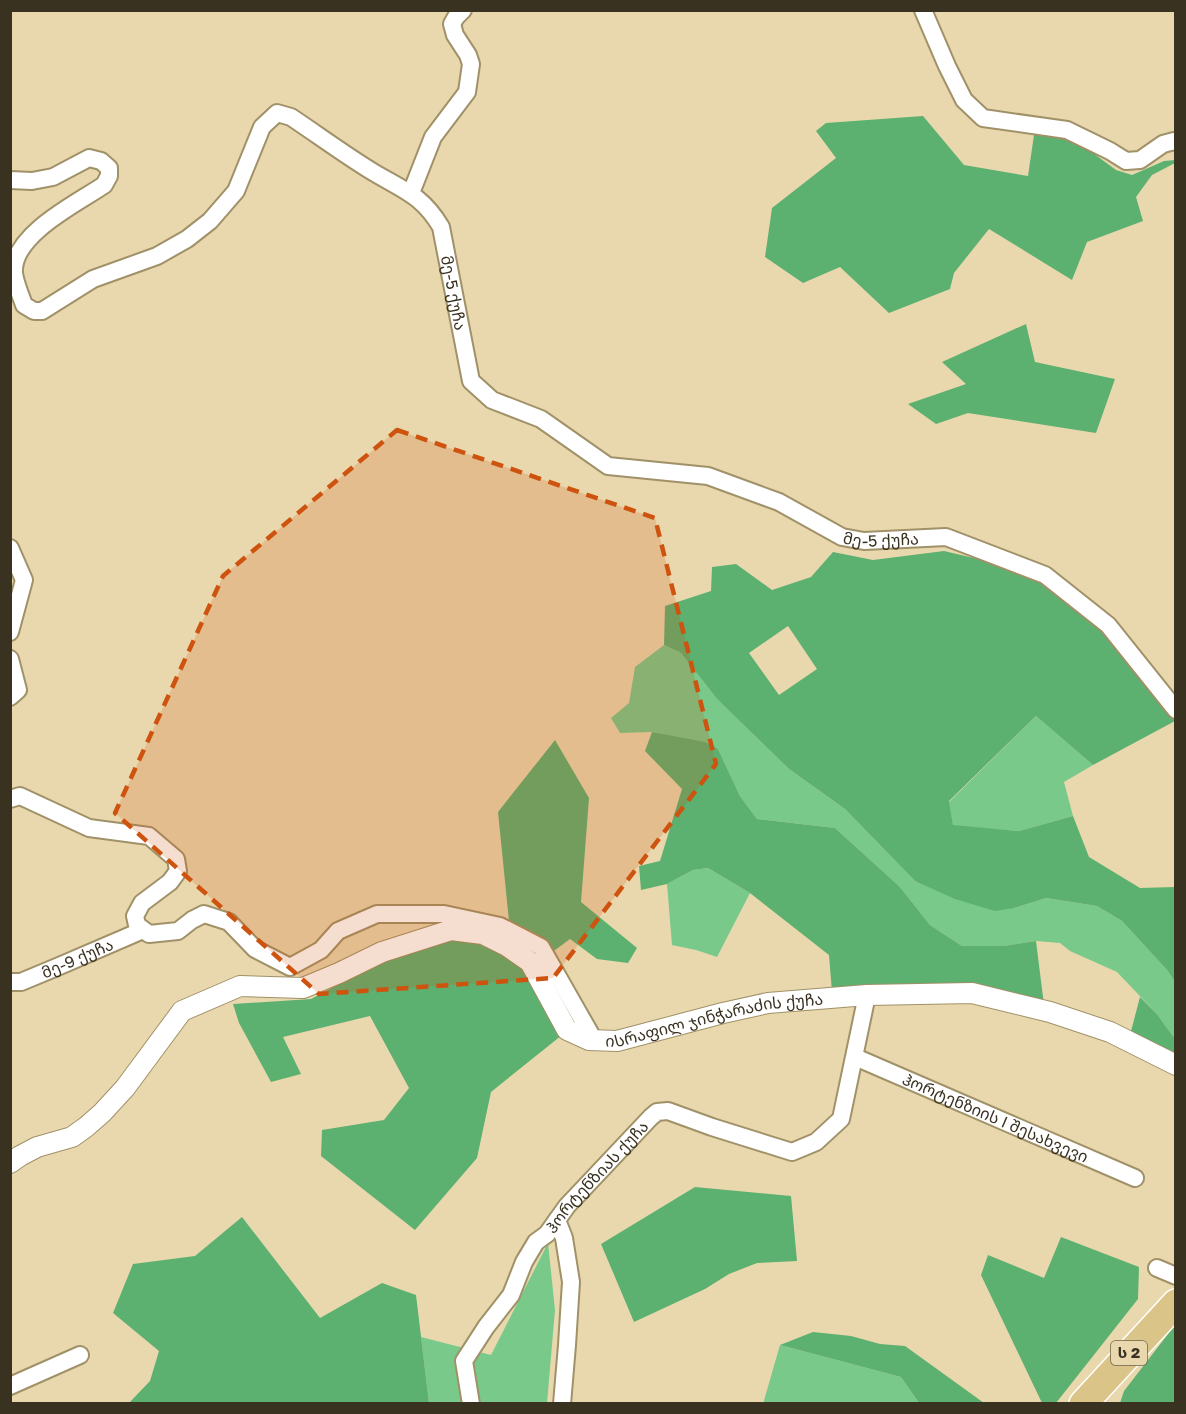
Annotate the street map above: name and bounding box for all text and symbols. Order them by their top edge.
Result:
street label: მე-5 ქუჩა [437,254,471,332]
street label: მე-5 ქუჩა [842,527,919,551]
street label: მე-9 ქუჩა [38,934,116,982]
street label: ისრაფილ ჯინჭარაძის ქუჩა [605,989,824,1051]
street label: ჰორტენზიის I შესახვევი [899,1069,1091,1167]
street label: ჰორტენზიას ქუჩა [541,1116,653,1237]
road number: ს 2 [1111,1341,1147,1365]

